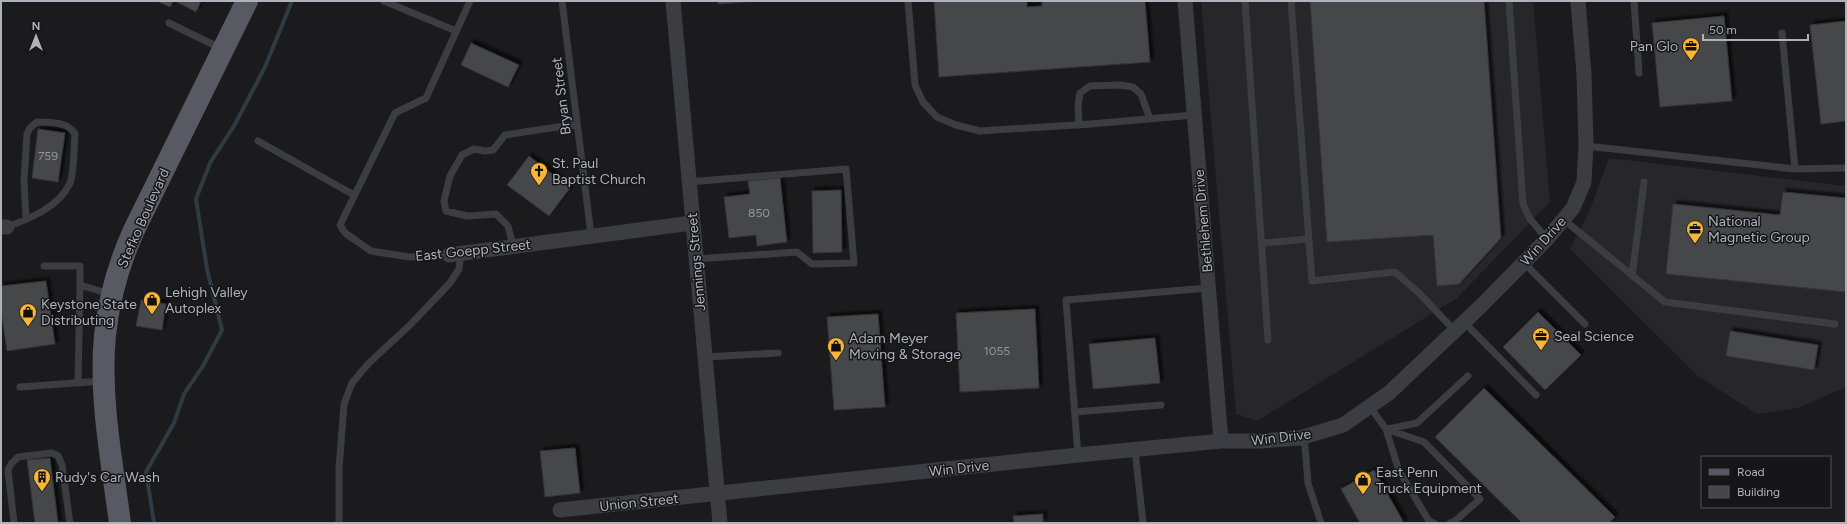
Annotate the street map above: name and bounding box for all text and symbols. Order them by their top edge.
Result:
north arrow [16,16,56,56]
scale bar [1703,16,1808,42]
text: N [32,20,40,33]
text: 50 m [1709,23,1737,37]
office icon: Pan Glo [1681,36,1701,61]
place label: Pan Glo [1630,38,1678,55]
street label: Bryan Street [548,56,575,136]
house number: 759 [38,149,58,163]
place label: St. Paul Baptist Church [552,155,646,188]
church icon: St. Paul Baptist Church [529,161,549,186]
street label: Stefko Boulevard [114,166,173,271]
street label: Bethlehem Drive [1191,168,1216,273]
house number: 850 [748,206,770,220]
street label: Jennings Street [684,212,709,312]
street label: Win Drive [1517,213,1570,269]
place label: National Magnetic Group [1708,213,1810,246]
office icon: National Magnetic Group [1685,219,1705,244]
street label: East Goepp Street [414,236,532,265]
place label: Lehigh Valley Autoplex [165,284,248,317]
shop icon: Lehigh Valley Autoplex [142,290,162,315]
place label: Keystone State Distributing [41,296,137,329]
shop icon: Keystone State Distributing [18,302,38,327]
office icon: Seal Science [1531,326,1551,351]
place label: Seal Science [1554,328,1634,345]
place label: Adam Meyer Moving & Storage [849,330,961,363]
shop icon: Adam Meyer Moving & Storage [826,336,846,361]
house number: 1055 [984,344,1010,358]
street label: Win Drive [1250,425,1312,450]
legend [1701,456,1831,508]
street label: Win Drive [928,457,990,480]
place label: East Penn Truck Equipment [1376,464,1482,497]
text: Road [1737,465,1765,479]
building icon: Rudy's Car Wash [32,467,52,492]
place label: Rudy's Car Wash [55,469,160,486]
shop icon: East Penn Truck Equipment [1353,470,1373,495]
text: Building [1737,485,1780,499]
street label: Union Street [599,490,680,515]

